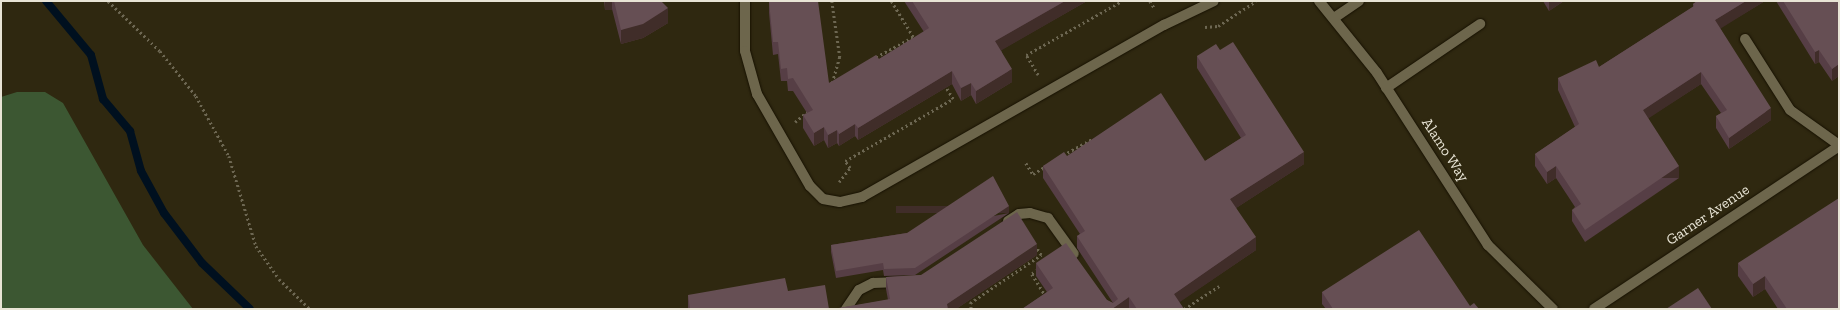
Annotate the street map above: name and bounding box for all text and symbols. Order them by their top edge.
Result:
street label: Alamo Way [1418,115,1472,185]
street label: Garner Avenue [1663,180,1753,250]

